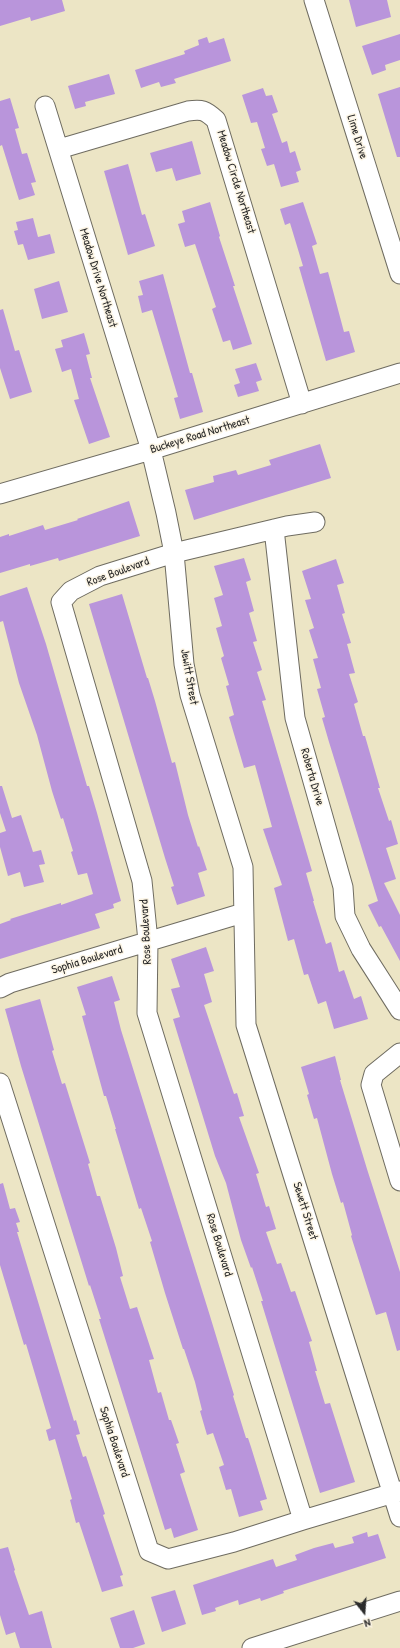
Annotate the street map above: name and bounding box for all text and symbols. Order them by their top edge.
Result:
street label: Lime Drive [343,113,371,161]
street label: Meadow Circle Northeast [213,129,259,235]
street label: Meadow Drive Northeast [76,227,120,329]
street label: Buckeye Road Northeast [148,413,252,457]
street label: Rose Boulevard [85,554,151,590]
street label: Jewitt Street [177,648,201,706]
street label: Roberta Drive [297,747,327,807]
street label: Rose Boulevard [137,899,155,965]
street label: Sophia Boulevard [50,942,124,978]
street label: Sewett Street [289,1180,321,1242]
street label: Rose Boulevard [203,1212,235,1278]
street label: Sophia Boulevard [96,1405,132,1479]
north arrow [344,1592,384,1632]
text: N [363,1616,372,1631]

